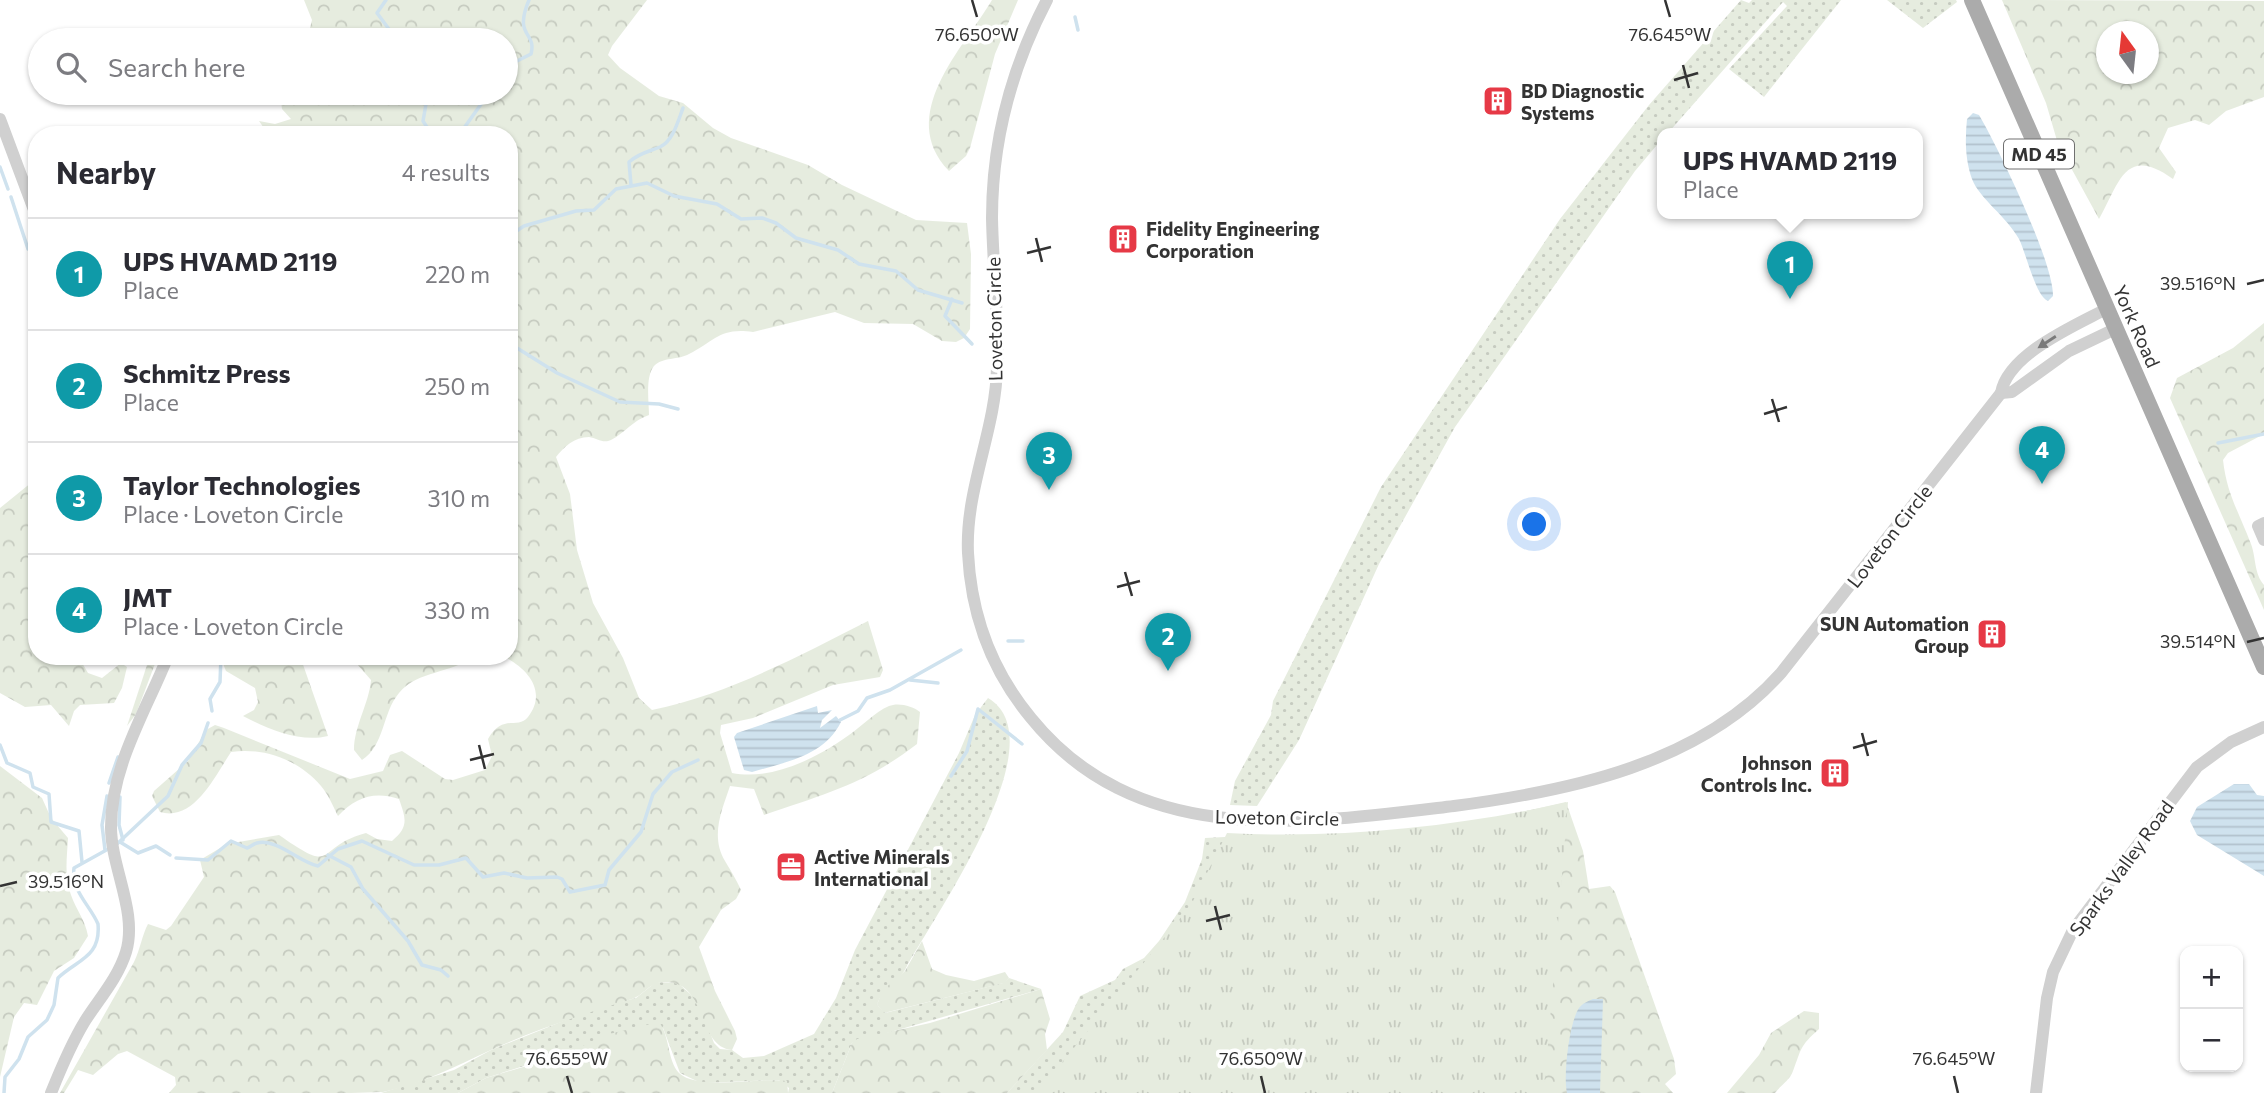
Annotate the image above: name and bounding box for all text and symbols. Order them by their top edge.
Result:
north arrow [2096,21,2159,84]
text: 76.650°W [935,23,1019,45]
text: 76.645°W [1629,23,1711,45]
search box [28,28,518,105]
icon: search [52,48,90,86]
text: Search here [108,51,246,82]
place label: BD Diagnostic Systems [1521,79,1644,124]
building icon: BD Diagnostic Systems [1481,84,1515,118]
popup [1657,128,1923,219]
road number: MD 45 [2004,140,2074,168]
text: UPS HVAMD 2119 [1683,144,1897,175]
text: Nearby [56,153,156,190]
text: 4 results [402,158,490,186]
text: Place [1683,175,1739,203]
place label: Fidelity Engineering Corporation [1146,217,1320,262]
building icon: Fidelity Engineering Corporation [1106,222,1140,256]
pin: 1 [1767,241,1813,299]
text: UPS HVAMD 2119 [123,245,338,276]
street label: Loveton Circle [981,257,1007,381]
text: 1 [74,260,84,288]
text: 220 m [425,260,490,288]
text: 39.516°N [2160,272,2236,294]
text: Place [123,276,179,304]
street label: York Road [2109,281,2165,371]
one-way arrow [2037,335,2056,348]
text: Schmitz Press [123,357,291,388]
text: 2 [72,372,86,400]
text: 250 m [425,372,490,400]
text: Place [123,388,179,416]
pin: 4 [2019,426,2065,484]
pin: 3 [1026,432,1072,490]
text: Taylor Technologies [123,469,361,500]
street label: Loveton Circle [1842,480,1936,592]
text: 3 [72,484,86,512]
text: 310 m [428,484,490,512]
text: Place · Loveton Circle [123,500,343,528]
your location [1517,507,1551,541]
text: JMT [123,581,172,612]
text: 4 [72,596,86,624]
text: 330 m [424,596,490,624]
text: Place · Loveton Circle [123,612,343,640]
place label: SUN Automation Group [1820,612,1969,657]
pin: 2 [1145,613,1191,671]
building icon: SUN Automation Group [1975,617,2009,651]
text: 39.514°N [2160,630,2236,652]
place label: Johnson Controls Inc. [1701,751,1812,796]
building icon: Johnson Controls Inc. [1818,756,1852,790]
street label: Sparks Valley Road [2064,796,2178,940]
street label: Loveton Circle [1215,804,1339,830]
place label: Active Minerals International [814,845,950,890]
office icon: Active Minerals International [774,850,808,884]
text: 39.516°N [28,870,104,892]
map controls [2180,946,2243,1072]
button: + [2180,946,2243,1009]
button: − [2180,1009,2243,1072]
text: 76.655°W [526,1047,608,1069]
text: 76.650°W [1219,1047,1303,1069]
text: 76.645°W [1913,1047,1995,1069]

